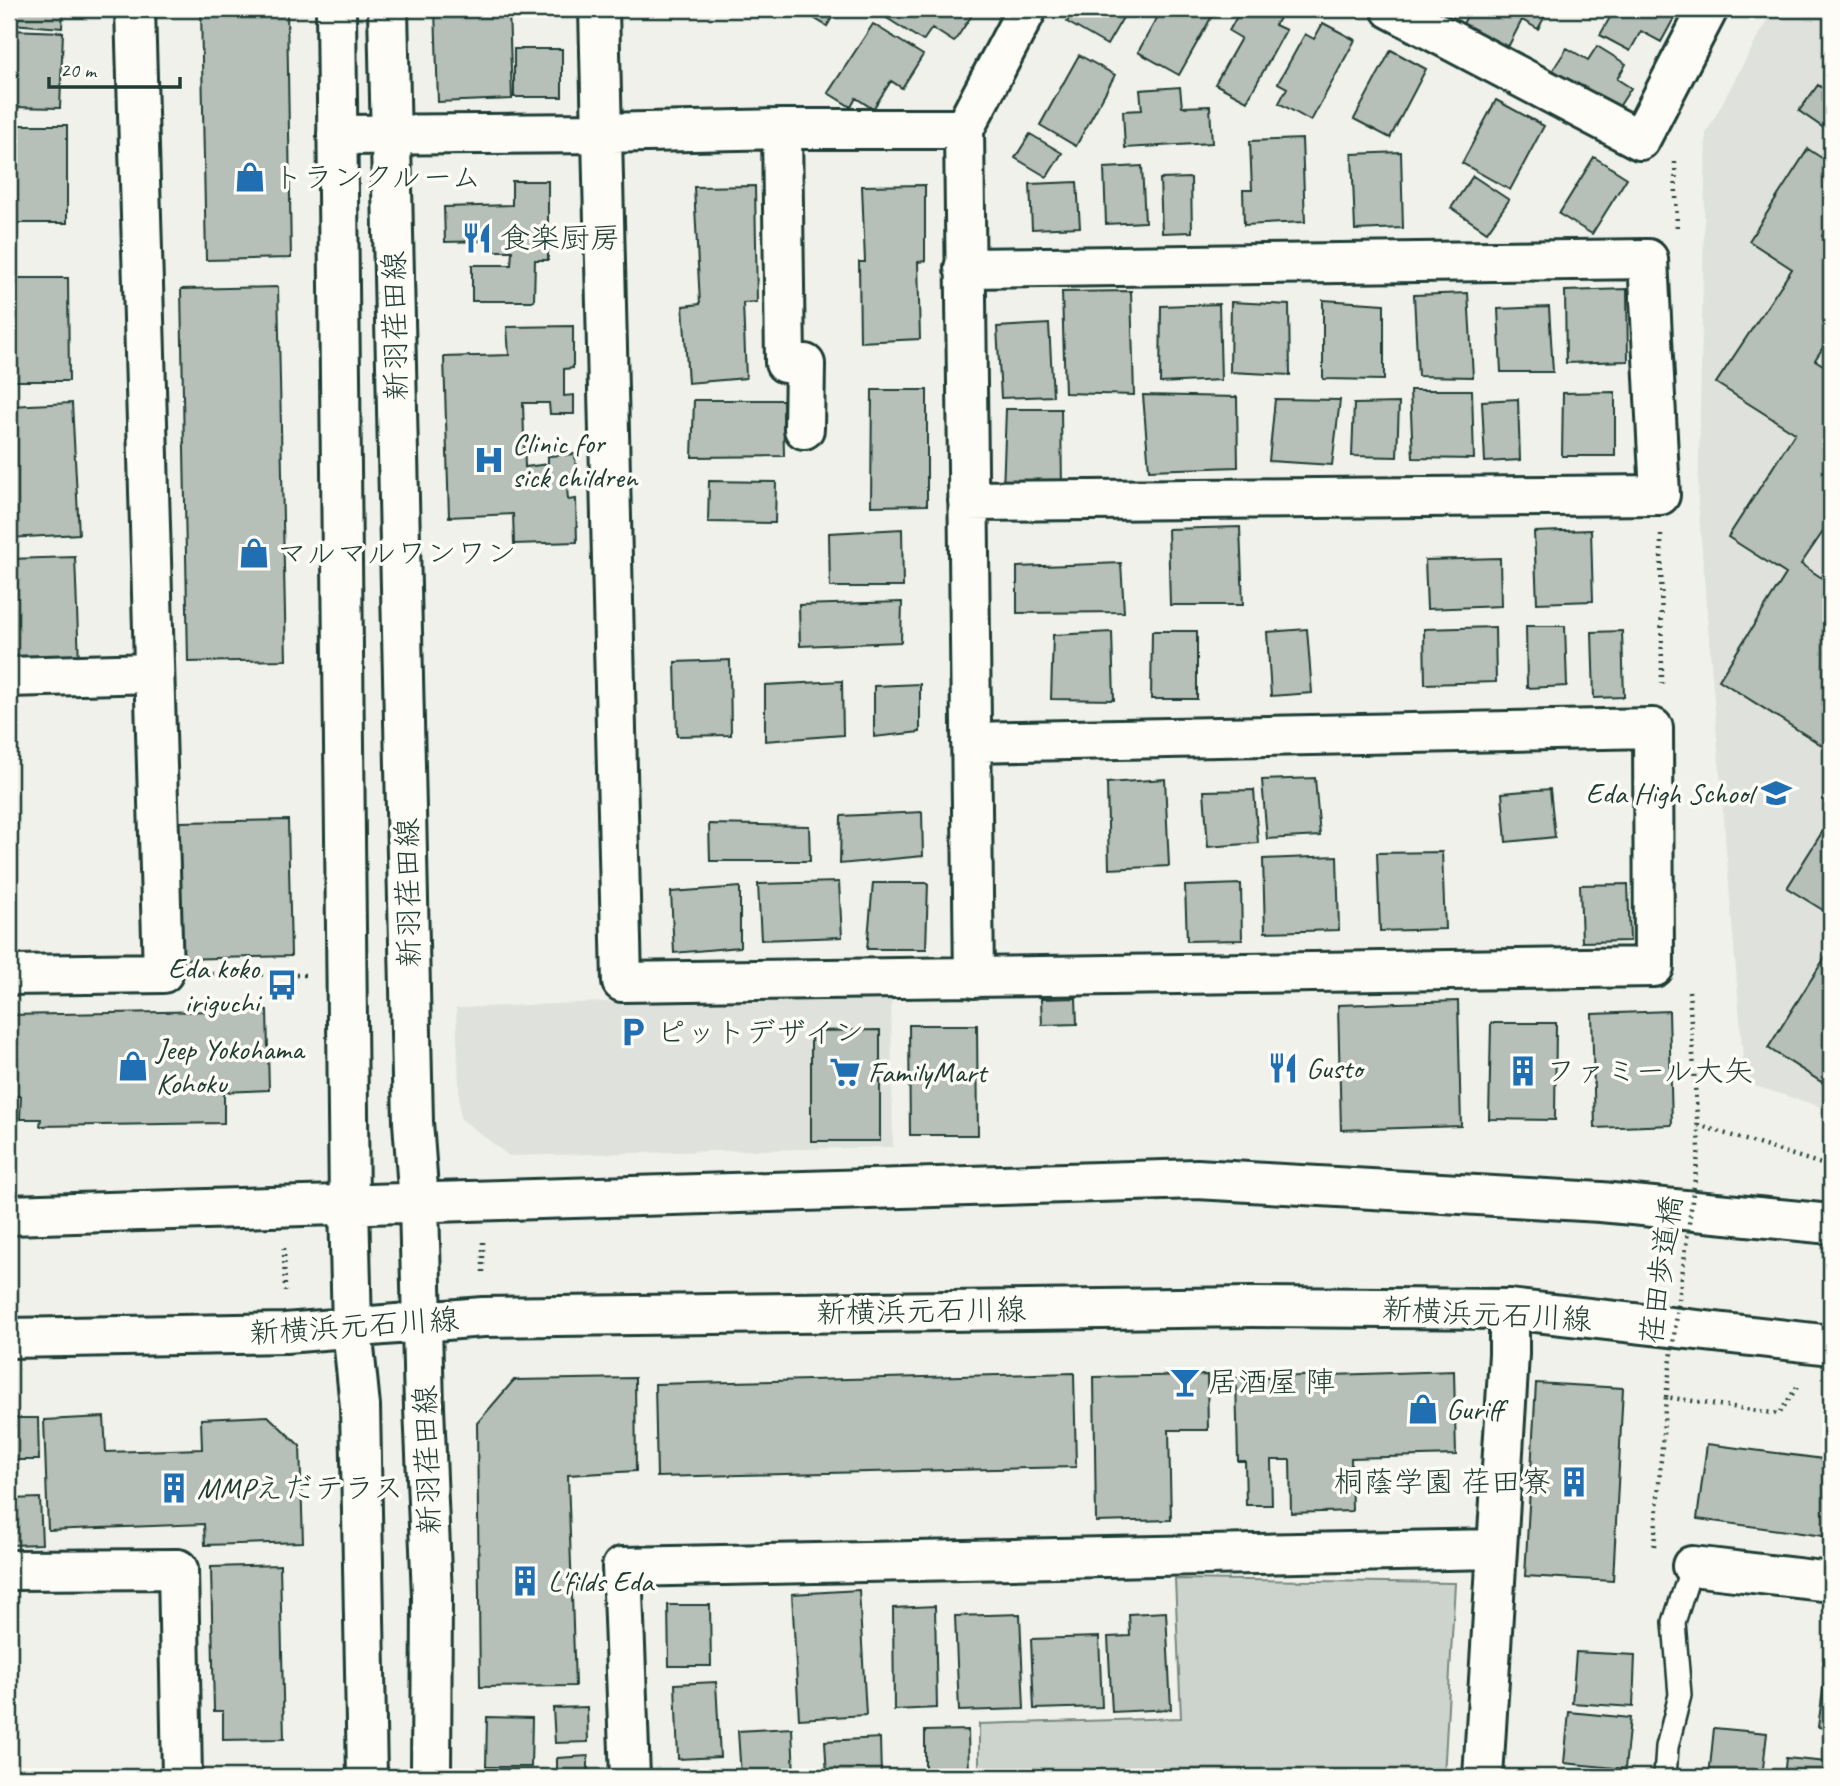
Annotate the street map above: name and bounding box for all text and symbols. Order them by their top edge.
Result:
scale bar [49,46,180,90]
text: 20 m [60,57,98,83]
place label: トランクルーム [273,158,481,196]
shop icon: トランクルーム [233,160,267,194]
place label: 食楽厨房 [500,219,620,257]
restaurant icon: 食楽厨房 [460,221,494,255]
street label: 新羽荏田線 [375,251,415,401]
place label: Clinic for sick children [512,424,639,496]
hospital icon: Clinic for sick children [472,443,506,477]
place label: マルマルワンワン [277,534,516,572]
shop icon: マルマルワンワン [237,536,271,570]
place label: Eda High School [1586,774,1758,812]
school or university icon: Eda High School [1759,776,1793,810]
street label: 新羽荏田線 [388,818,428,968]
place label: Eda koko iriguchi [168,949,262,1021]
bus stop icon: Eda koko iriguchi [265,968,299,1002]
place label: ピットデザイン [656,1013,864,1051]
parking icon: ピットデザイン [616,1015,650,1049]
place label: Jeep Yokohama Kohoku [154,1030,306,1102]
shop icon: Jeep Yokohama Kohoku [116,1049,150,1083]
place label: Gusto [1306,1049,1366,1087]
restaurant icon: Gusto [1266,1051,1300,1085]
place label: ファミール大矢 [1546,1052,1754,1090]
place label: FamilyMart [868,1053,989,1091]
building icon: ファミール大矢 [1506,1054,1540,1088]
supermarket icon: FamilyMart [828,1055,862,1089]
street label: 荏田歩道橋 [1632,1193,1690,1347]
street label: 新横浜元石川線 [816,1290,1026,1332]
street label: 新横浜元石川線 [1381,1290,1593,1338]
street label: 新横浜元石川線 [248,1300,460,1352]
place label: 居酒屋 陣 [1208,1363,1335,1401]
bar icon: 居酒屋 陣 [1168,1365,1202,1399]
street label: 新羽荏田線 [405,1384,449,1536]
place label: Guriff [1446,1390,1509,1428]
shop icon: Guriff [1406,1392,1440,1426]
place label: 桐蔭学園 荏田寮 [1334,1463,1551,1501]
building icon: 桐蔭学園 荏田寮 [1557,1465,1591,1499]
place label: MMPえだテラス [197,1469,403,1507]
building icon: MMPえだテラス [157,1471,191,1505]
place label: L'filds Eda [548,1562,655,1600]
building icon: L'filds Eda [508,1564,542,1598]

